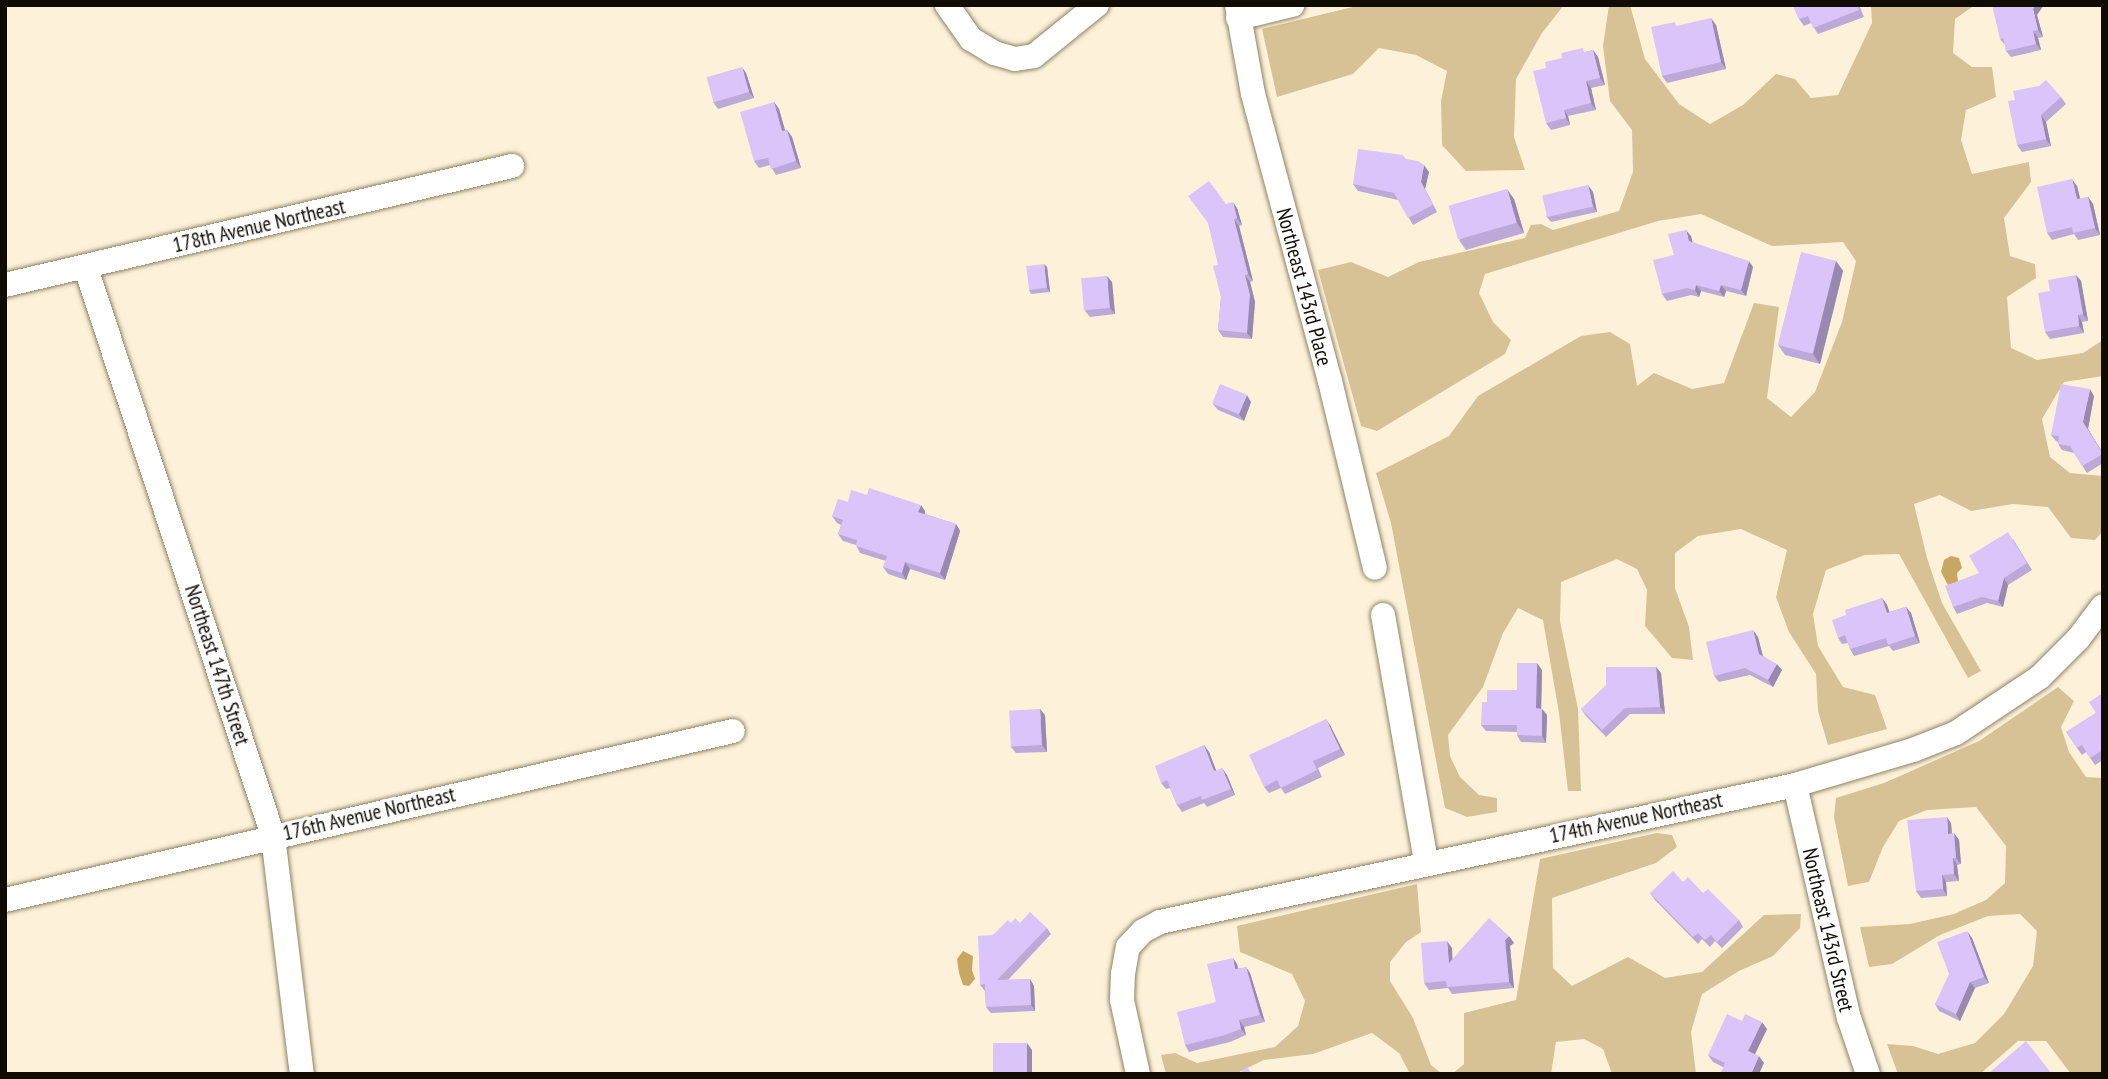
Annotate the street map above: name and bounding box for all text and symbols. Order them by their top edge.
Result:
street label: 178th Avenue Northeast [170,194,348,258]
street label: Northeast 143rd Place [1271,205,1337,369]
street label: Northeast 147th Street [179,582,255,748]
street label: 176th Avenue Northeast [280,782,458,846]
street label: 174th Avenue Northeast [1547,787,1725,849]
street label: Northeast 143rd Street [1797,846,1859,1014]

